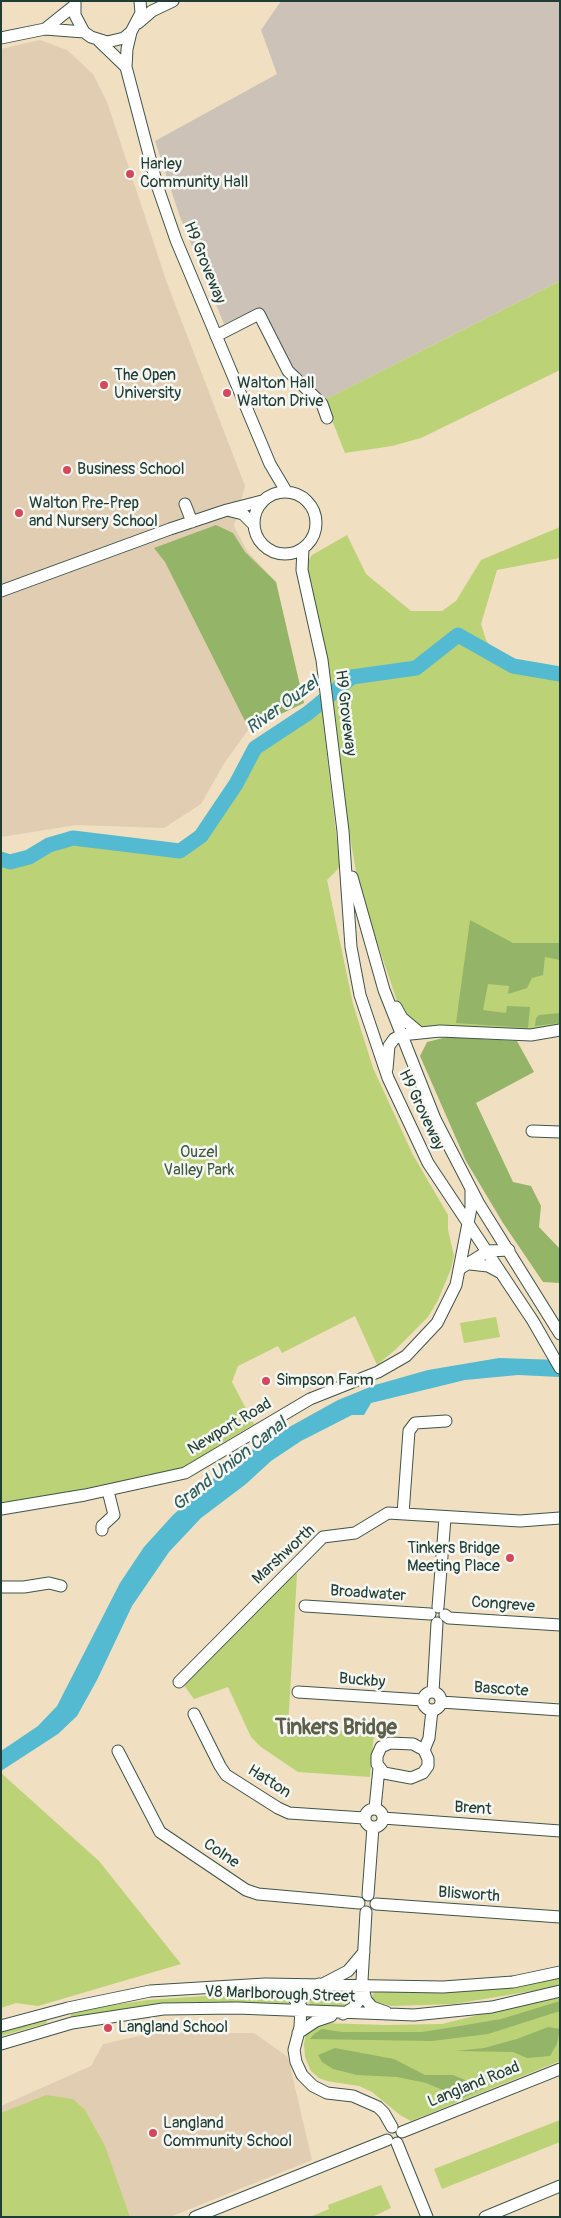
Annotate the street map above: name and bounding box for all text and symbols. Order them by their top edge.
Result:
place label: Harley Community Hall [140,155,248,193]
marker: Harley Community Hall [124,168,136,180]
street label: H9 Groveway [179,219,229,307]
place label: The Open University [114,366,181,404]
place label: Walton Hall Walton Drive [237,374,323,412]
marker: The Open University [98,379,110,391]
marker: Walton Hall Walton Drive [221,387,233,399]
place label: Business School [77,460,185,480]
marker: Business School [61,464,73,476]
place label: Walton Pre-Prep and Nursery School [29,494,158,532]
marker: Walton Pre-Prep and Nursery School [13,507,25,519]
street label: H9 Groveway [330,669,360,757]
water label: River Ouzel [242,672,324,740]
street label: H9 Groveway [394,1067,448,1153]
park label: Ouzel Valley Park [164,1143,234,1181]
place label: Simpson Farm [276,1371,374,1391]
marker: Simpson Farm [260,1375,272,1387]
street label: Newport Road [185,1394,275,1460]
water label: Grand Union Canal [168,1413,292,1517]
street label: Marshworth [249,1521,319,1589]
place label: Tinkers Bridge Meeting Place [407,1539,500,1577]
marker: Tinkers Bridge Meeting Place [504,1552,516,1564]
street label: Broadwater [329,1582,407,1606]
street label: Congreve [471,1593,535,1617]
street label: Buckby [338,1669,386,1693]
street label: Bascote [473,1679,529,1701]
district label: Tinkers Bridge [275,1716,397,1742]
street label: Hatton [244,1761,294,1803]
street label: Brent [454,1798,492,1820]
street label: Colne [199,1835,243,1873]
street label: Blisworth [437,1883,501,1907]
street label: V8 Marlborough Street [204,1983,356,2007]
place label: Langland School [118,2018,228,2038]
marker: Langland School [102,2022,114,2034]
street label: Langland Road [425,2058,523,2112]
place label: Langland Community School [163,2114,292,2152]
marker: Langland Community School [147,2127,159,2139]

